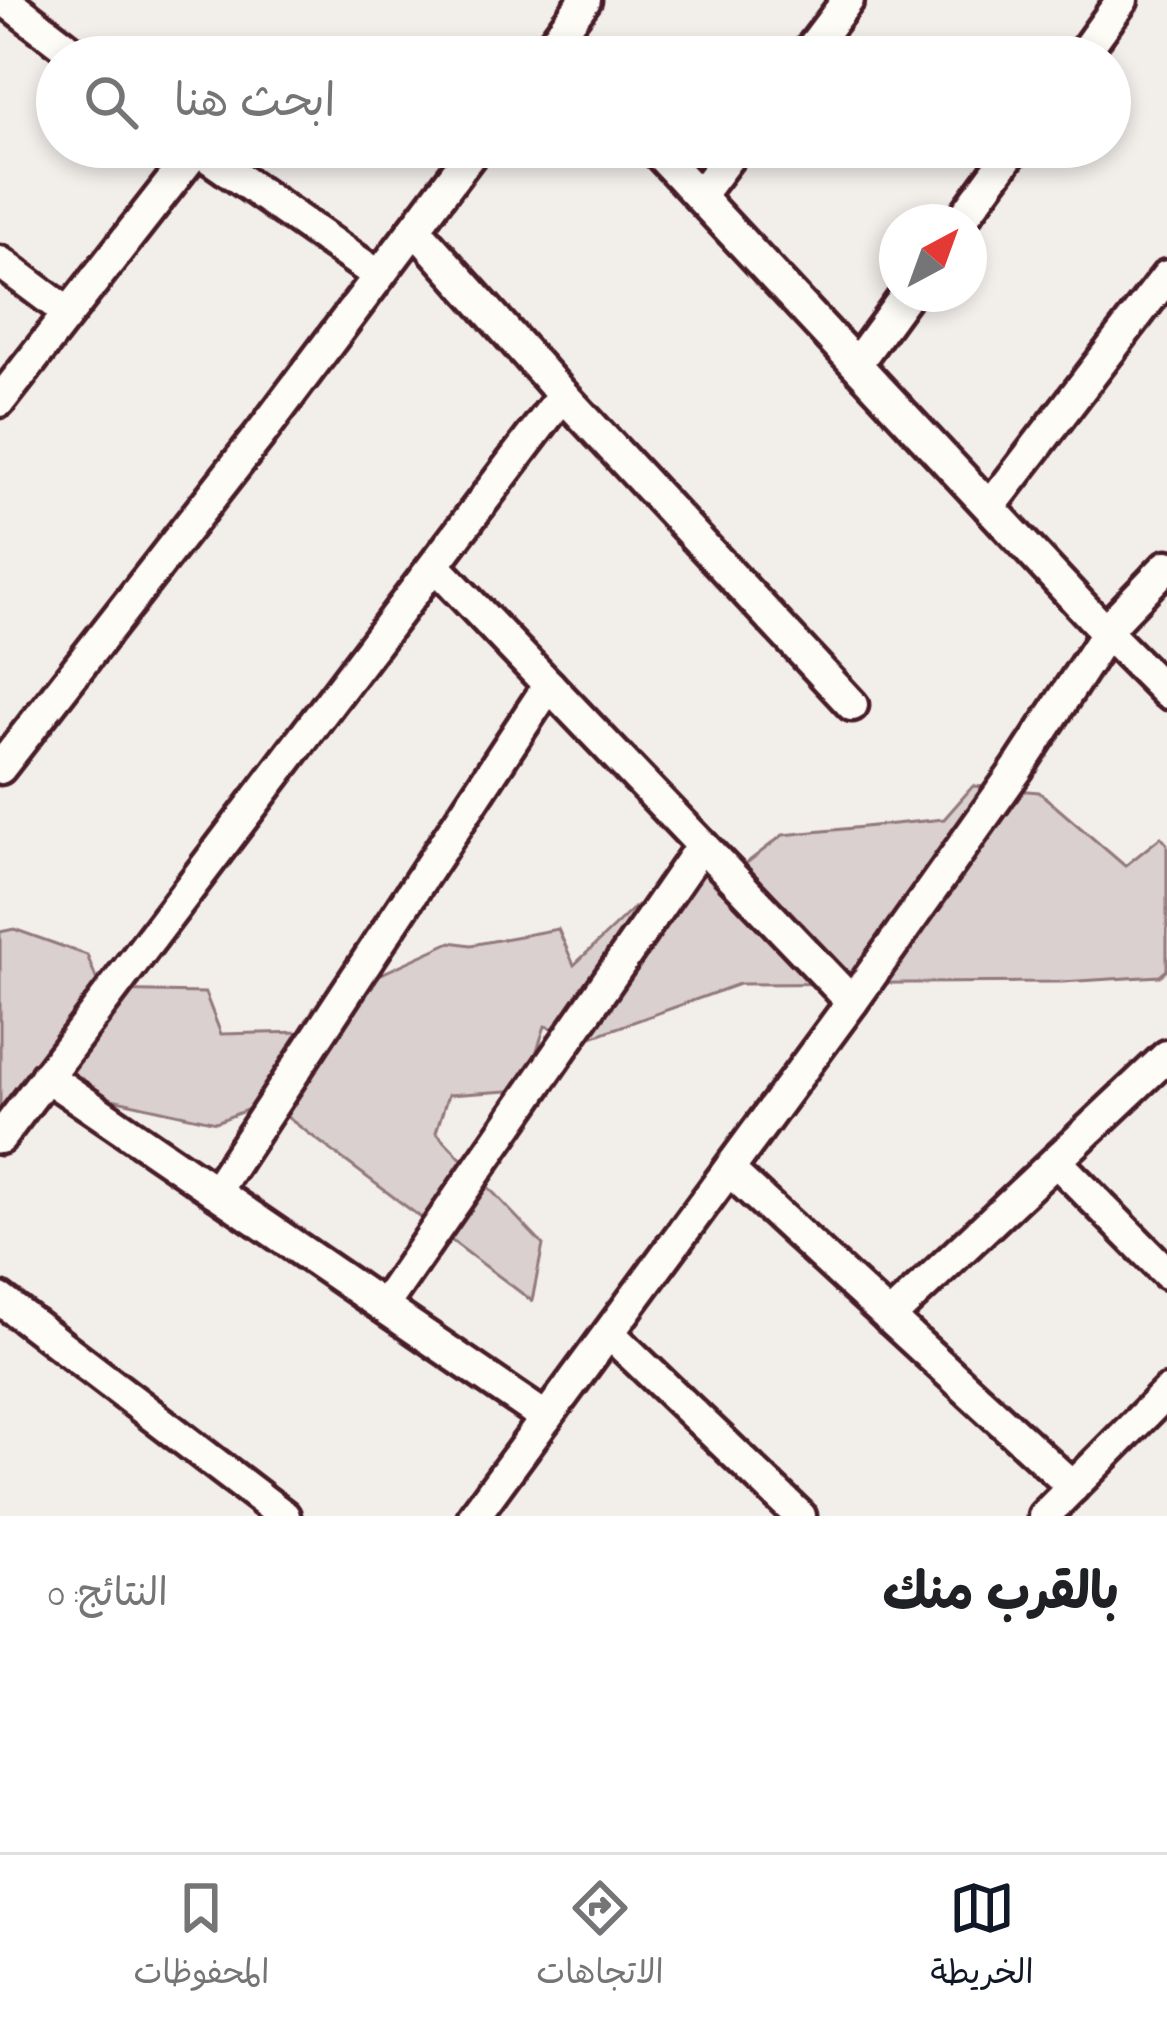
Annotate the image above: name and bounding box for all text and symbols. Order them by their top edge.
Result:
search box [36,36,1131,168]
icon: search [78,69,144,135]
text: ابحث هنا [174,71,336,137]
north arrow [879,204,987,312]
text: بالقرب منك [883,1558,1119,1633]
text: النتائج: 0 [48,1567,168,1624]
tab: المحفوظات [133,1875,269,2001]
tab: الاتجاهات [536,1875,664,2001]
tab: الخريطة [931,1875,1034,2001]

